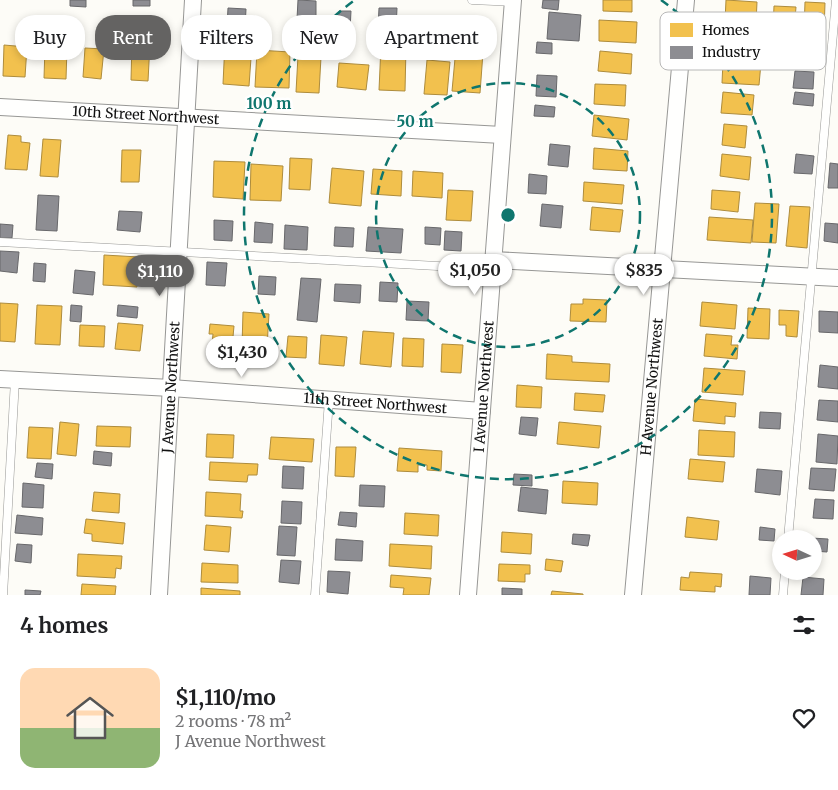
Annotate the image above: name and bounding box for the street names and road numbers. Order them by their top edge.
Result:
street label: 10th Street Northwest [72,102,220,128]
street label: H Avenue Northwest [636,317,667,456]
street label: I Avenue Northwest [470,319,498,453]
street label: J Avenue Northwest [158,320,184,455]
street label: 11th Street Northwest [303,389,448,417]

